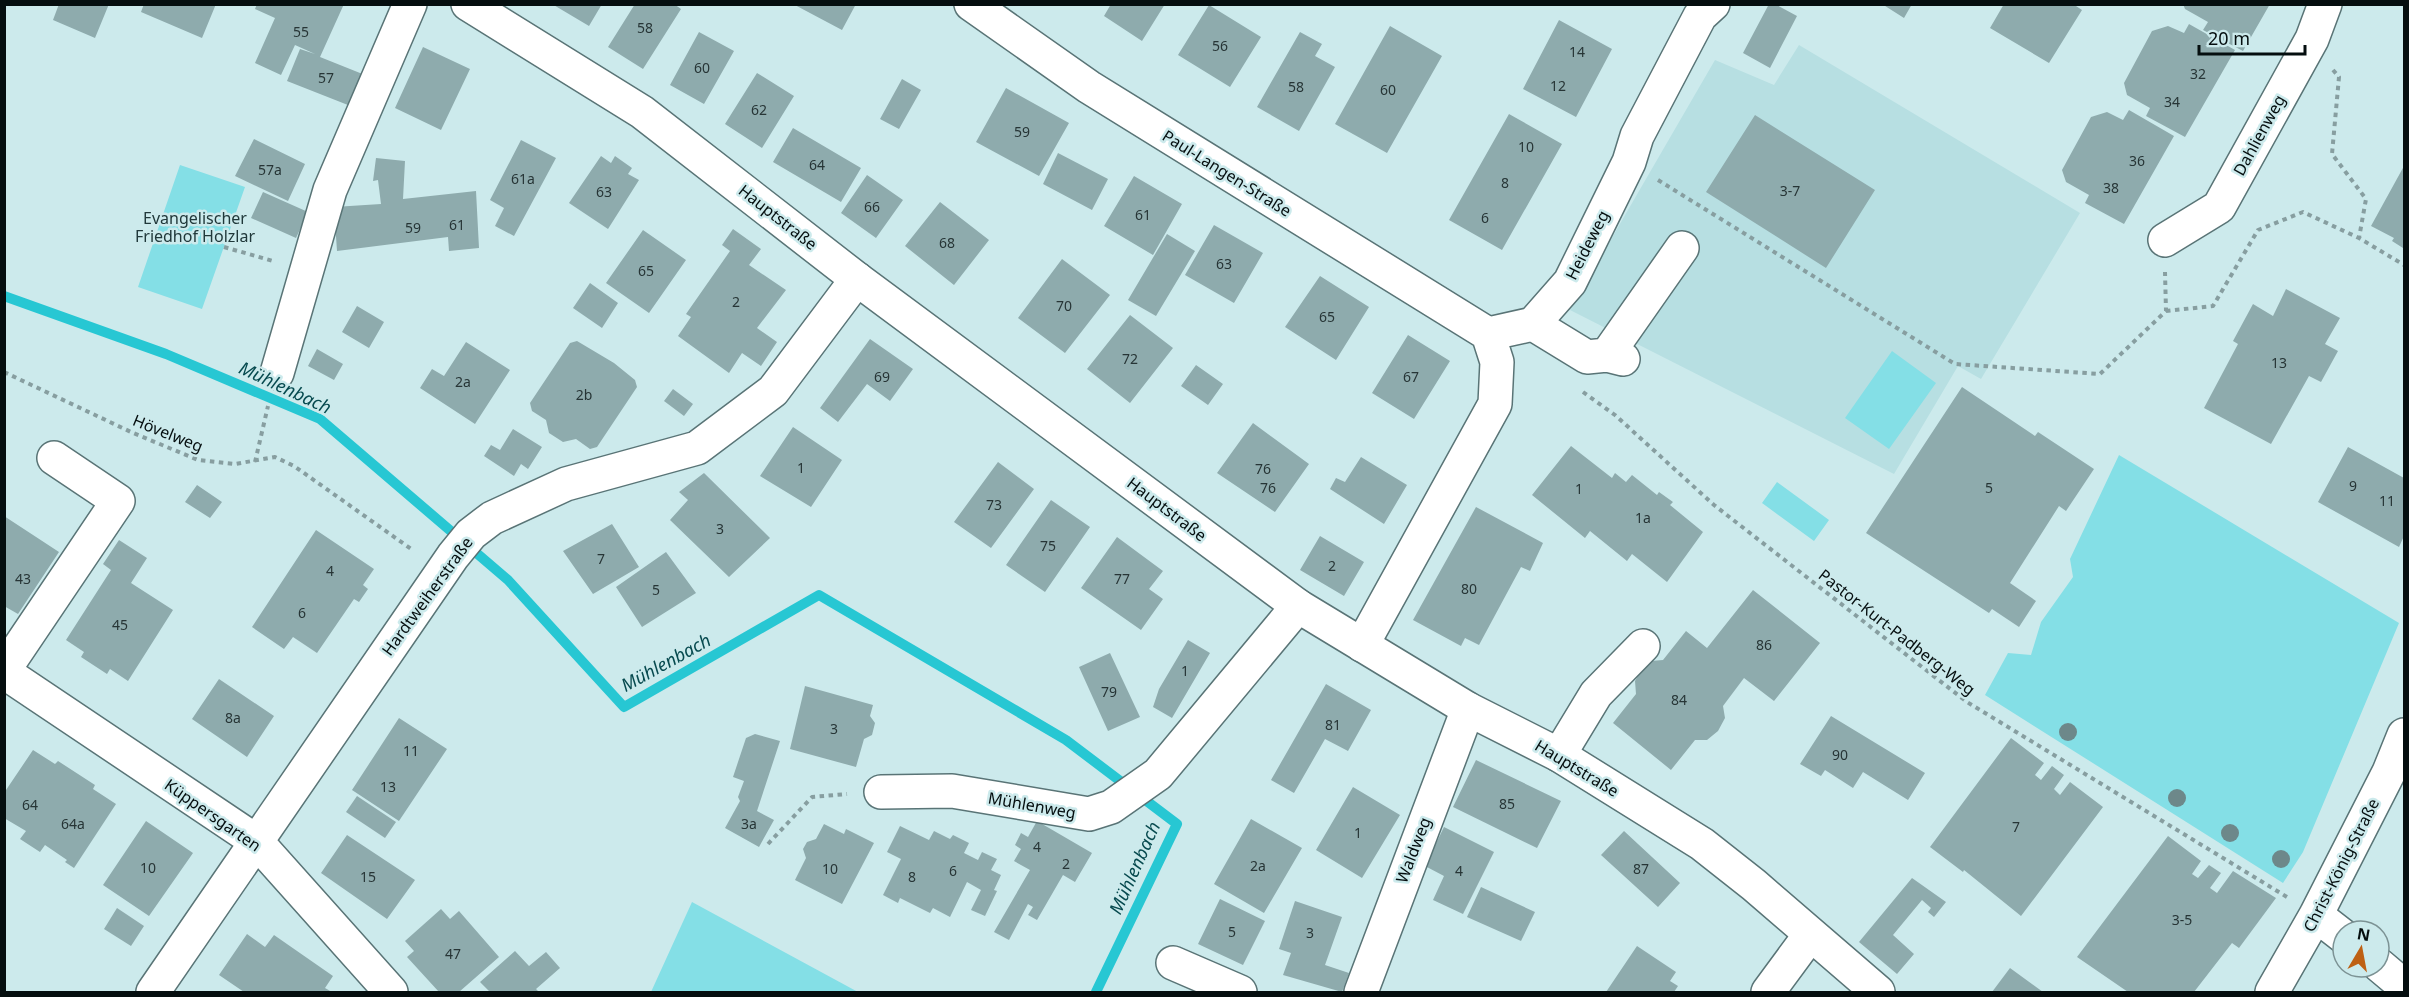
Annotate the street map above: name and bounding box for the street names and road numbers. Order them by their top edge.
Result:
street label: Dahlienweg [2228,91,2290,179]
street label: Paul-Langen-Straße [1158,124,1296,222]
street label: Hauptstraße [734,179,822,255]
street label: Heideweg [1560,207,1614,283]
street label: Hövelweg [130,409,206,457]
street label: Hauptstraße [1123,472,1211,546]
street label: Hardtweiherstraße [376,532,478,660]
street label: Pastor-Kurt-Padberg-Weg [1814,564,1980,700]
street label: Hauptstraße [1531,734,1623,802]
street label: Küppersgarten [160,774,266,856]
street label: Mühlenweg [986,786,1078,824]
street label: Christ-König-Straße [2298,795,2384,935]
street label: Waldweg [1390,814,1436,886]

